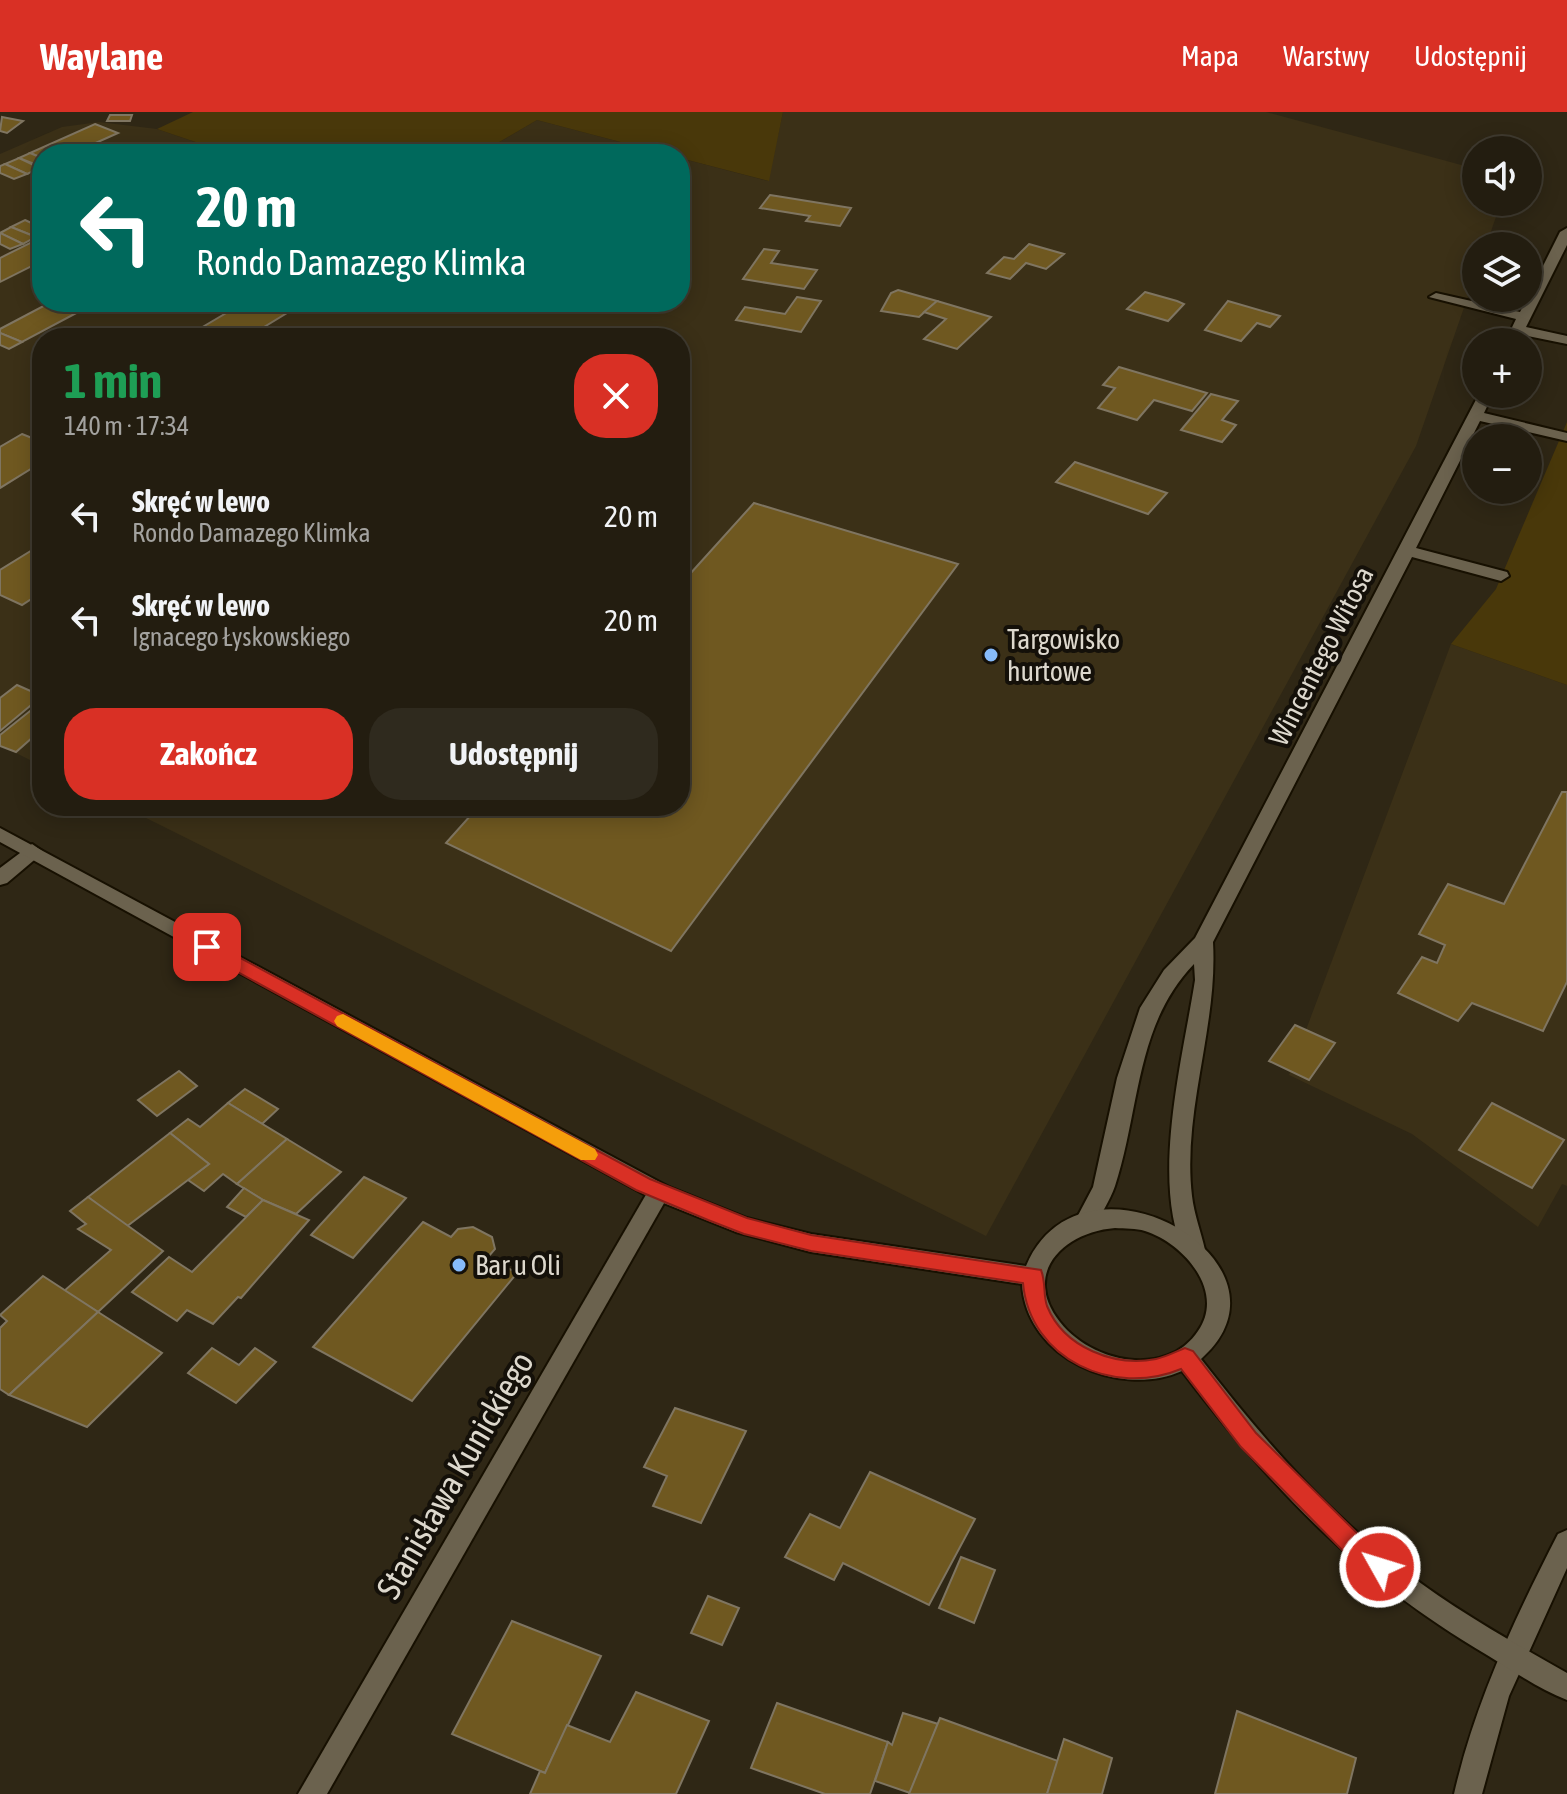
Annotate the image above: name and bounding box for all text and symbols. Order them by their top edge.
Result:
text: Waylane [40,35,163,78]
text: Mapa [1181,40,1239,72]
text: Warstwy [1283,40,1370,72]
text: Udostępnij [1414,40,1527,72]
map controls [1462,136,1542,504]
button: sound [1462,136,1542,216]
text: 20 m [196,175,297,239]
icon: left [64,176,168,280]
button: layers [1462,232,1542,312]
text: Rondo Damazego Klimka [196,241,526,283]
button: + [1462,328,1542,408]
text: 1 min [64,353,162,408]
button: close [574,354,658,438]
text: 140 m · 17:34 [64,411,189,441]
button: − [1462,424,1542,504]
text: Skręć w lewo [132,484,270,518]
icon: left [64,494,108,538]
text: 20 m [604,499,658,533]
text: Rondo Damazego Klimka [132,518,371,548]
street label: Wincentego Witosa [1262,561,1380,751]
text: Skręć w lewo [132,588,270,622]
icon: left [64,598,108,642]
text: 20 m [604,603,658,637]
text: Ignacego Łyskowskiego [132,622,350,652]
place label: Targowisko hurtowe [1007,623,1120,687]
marker: Targowisko hurtowe [982,646,1000,664]
button: Zakończ [64,708,353,800]
button: Udostępnij [369,708,658,800]
pin [173,913,241,981]
icon: arrive [185,925,229,969]
place label: Bar u Oli [475,1249,561,1281]
marker: Bar u Oli [450,1256,468,1274]
street label: Stanisława Kunickiego [368,1345,541,1605]
position arrow [1338,1525,1422,1609]

